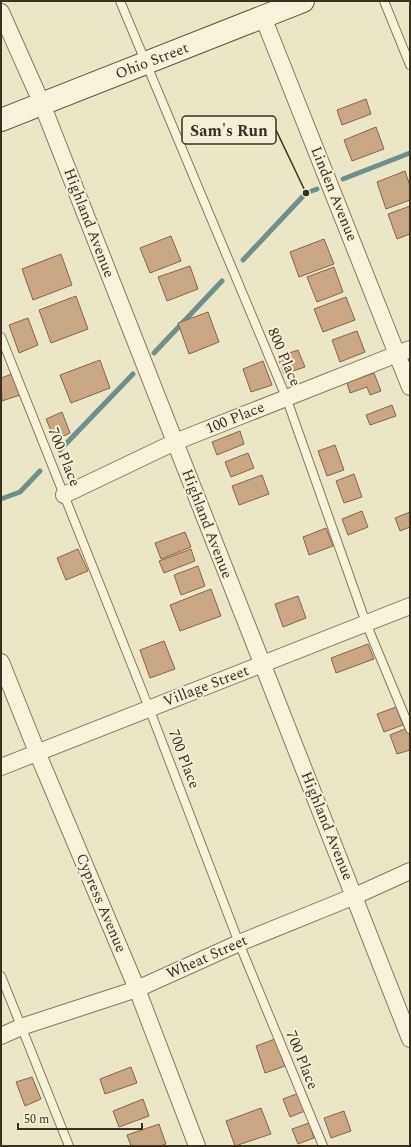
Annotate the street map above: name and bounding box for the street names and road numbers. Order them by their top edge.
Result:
street label: Ohio Street [112,37,192,85]
street label: Linden Avenue [305,143,363,245]
street label: Highland Avenue [58,165,120,281]
street label: 800 Place [261,324,307,390]
street label: 100 Place [202,396,268,440]
street label: 700 Place [42,424,86,490]
street label: Highland Avenue [176,466,238,582]
street label: Village Street [160,659,252,713]
street label: 700 Place [162,726,206,792]
street label: Highland Avenue [295,768,359,884]
street label: Cypress Avenue [70,850,132,956]
street label: Wheat Street [163,929,251,985]
street label: 700 Place [280,1027,324,1093]

